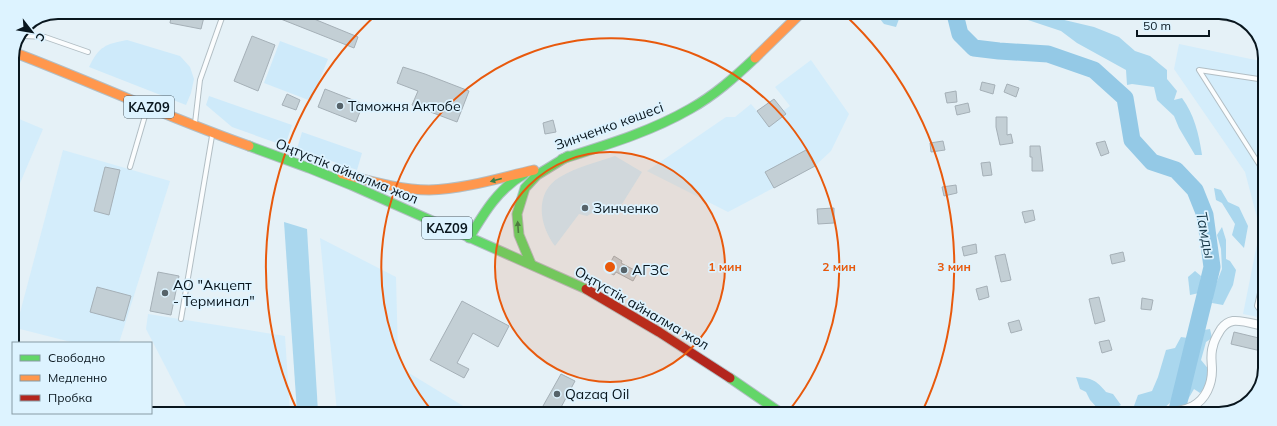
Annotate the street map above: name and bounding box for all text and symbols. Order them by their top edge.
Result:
north arrow [12,12,52,52]
scale bar [1137,12,1209,38]
text: 50 m [1143,18,1171,33]
text: С [32,30,49,44]
road number: KAZ09 [124,96,174,118]
place label: Таможня Актобе [348,97,461,115]
street label: Зинченко көшесі [552,98,666,154]
marker: Таможня Актобе [335,101,345,111]
street label: Оңтүстік айналма жол [273,134,421,208]
one-way arrow [490,177,502,183]
place label: Зинченко [593,199,659,217]
marker: Зинченко [580,203,590,213]
water label: Тамды [1192,210,1220,260]
road number: KAZ09 [422,217,472,239]
one-way arrow [515,221,522,233]
text: 1 мин [708,259,742,274]
text: 2 мин [822,259,856,274]
text: 3 мин [937,259,971,274]
centre of rings [603,260,617,274]
place label: АГЗС [632,261,669,279]
street label: Оңтүстік айналма жол [572,262,712,354]
marker: АГЗС [619,265,629,275]
place label: АО "Акцепт - Терминал" [173,276,255,310]
marker: АО "Акцепт - Терминал" [160,288,170,298]
legend [12,342,152,414]
text: Свободно [48,350,105,365]
text: Медленно [48,370,107,385]
place label: Qazaq Oil [565,385,629,403]
marker: Qazaq Oil [552,389,562,399]
text: Пробка [48,390,92,405]

